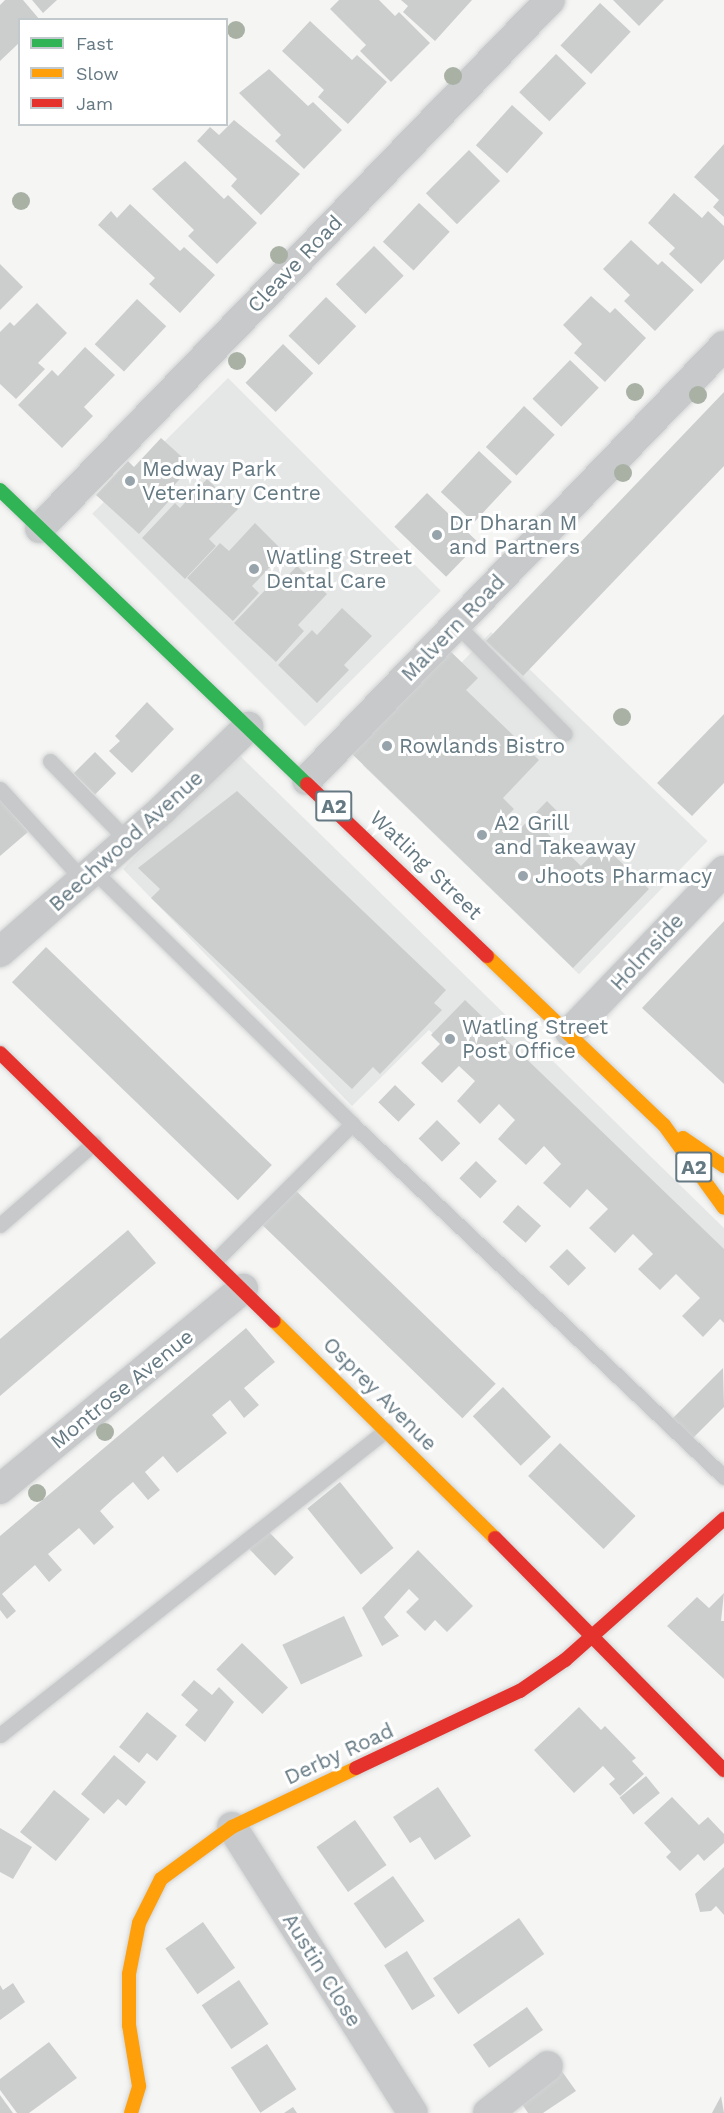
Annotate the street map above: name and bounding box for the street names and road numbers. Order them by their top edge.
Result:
street label: Cleave Road [242,210,348,318]
street label: Malvern Road [396,569,510,687]
street label: Beechwood Avenue [43,765,209,917]
road number: A2 [314,789,354,823]
street label: Watling Street [365,805,487,925]
street label: Holmside [605,908,689,996]
road number: A2 [674,1150,714,1184]
street label: Montrose Avenue [45,1323,199,1455]
street label: Osprey Avenue [317,1331,443,1457]
street label: Derby Road [280,1718,398,1790]
street label: Austin Close [277,1909,367,2031]

